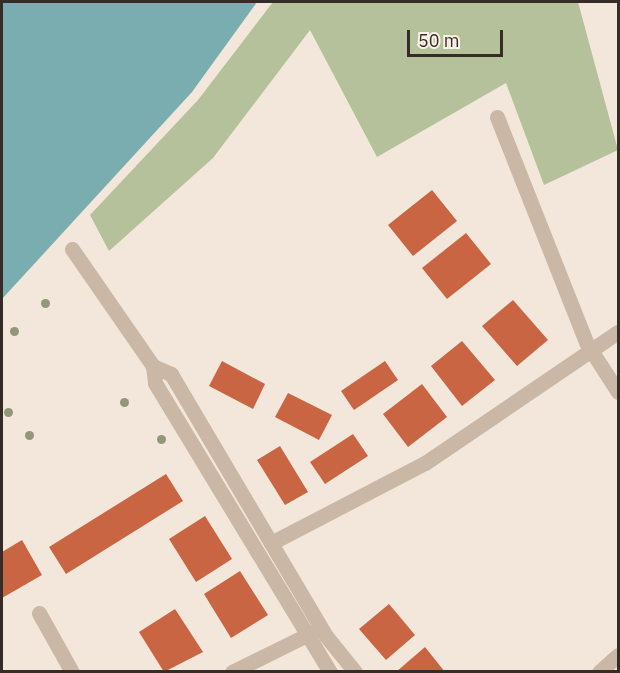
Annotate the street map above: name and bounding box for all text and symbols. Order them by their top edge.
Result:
scale bar [410,18,506,56]
text: 50 m [418,29,460,52]

